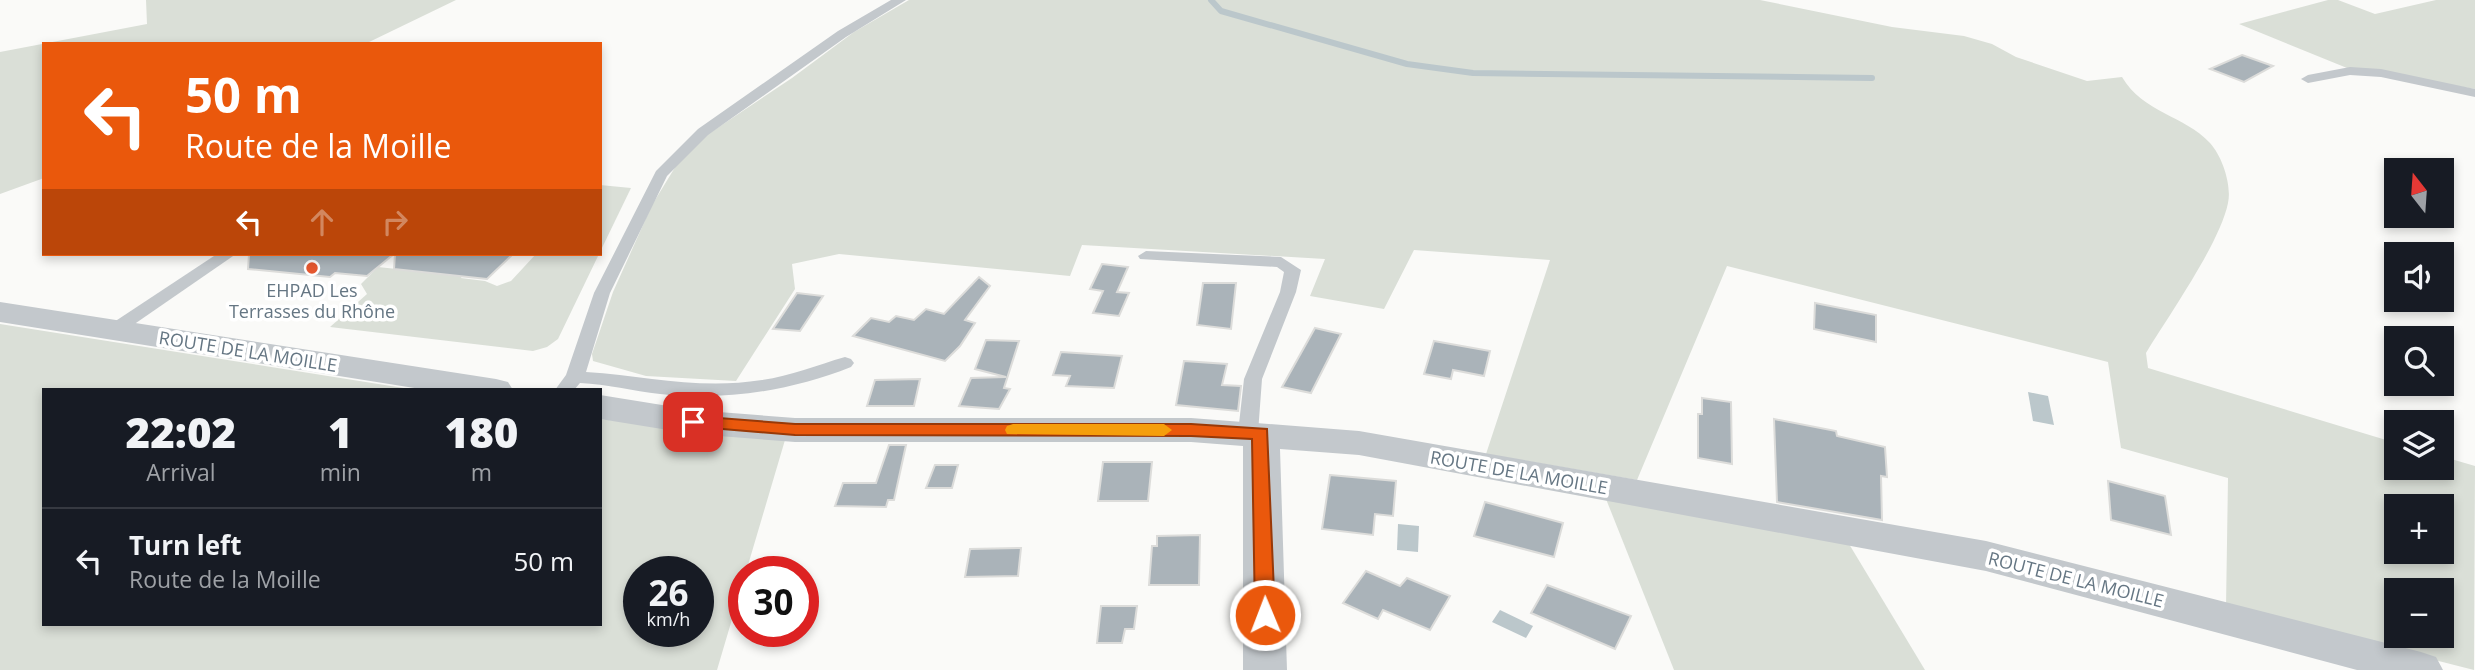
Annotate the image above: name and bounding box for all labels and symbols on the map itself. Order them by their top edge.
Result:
north arrow [2384,158,2454,228]
marker: EHPAD Les Terrasses du Rhône [304,260,320,276]
place label: EHPAD Les Terrasses du Rhône [229,278,395,323]
street label: ROUTE DE LA MOILLE [157,325,339,377]
pin [663,392,723,452]
street label: ROUTE DE LA MOILLE [1428,445,1610,499]
street label: ROUTE DE LA MOILLE [1986,546,2166,612]
speed limit sign: 30 [728,556,819,647]
position arrow [1228,578,1302,652]

